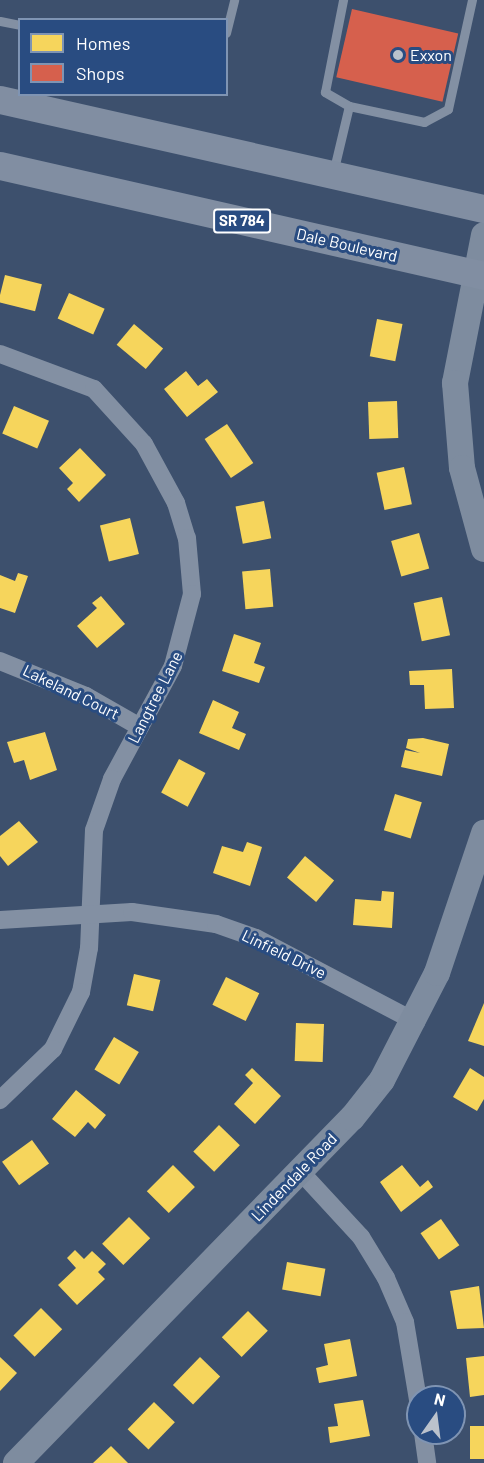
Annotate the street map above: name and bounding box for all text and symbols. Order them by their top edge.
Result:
legend [18,18,228,96]
text: Homes [76,32,130,54]
place label: Exxon [410,45,452,65]
marker: Exxon [391,48,405,62]
text: Shops [76,62,125,84]
road number: SR 784 [212,209,272,233]
street label: Dale Boulevard [295,224,399,266]
street label: Langtree Lane [124,648,186,746]
street label: Lakeland Court [20,660,122,724]
street label: Linfield Drive [239,925,329,983]
street label: Lindendale Road [247,1129,341,1225]
north arrow [406,1385,466,1445]
text: N [433,1388,447,1409]

